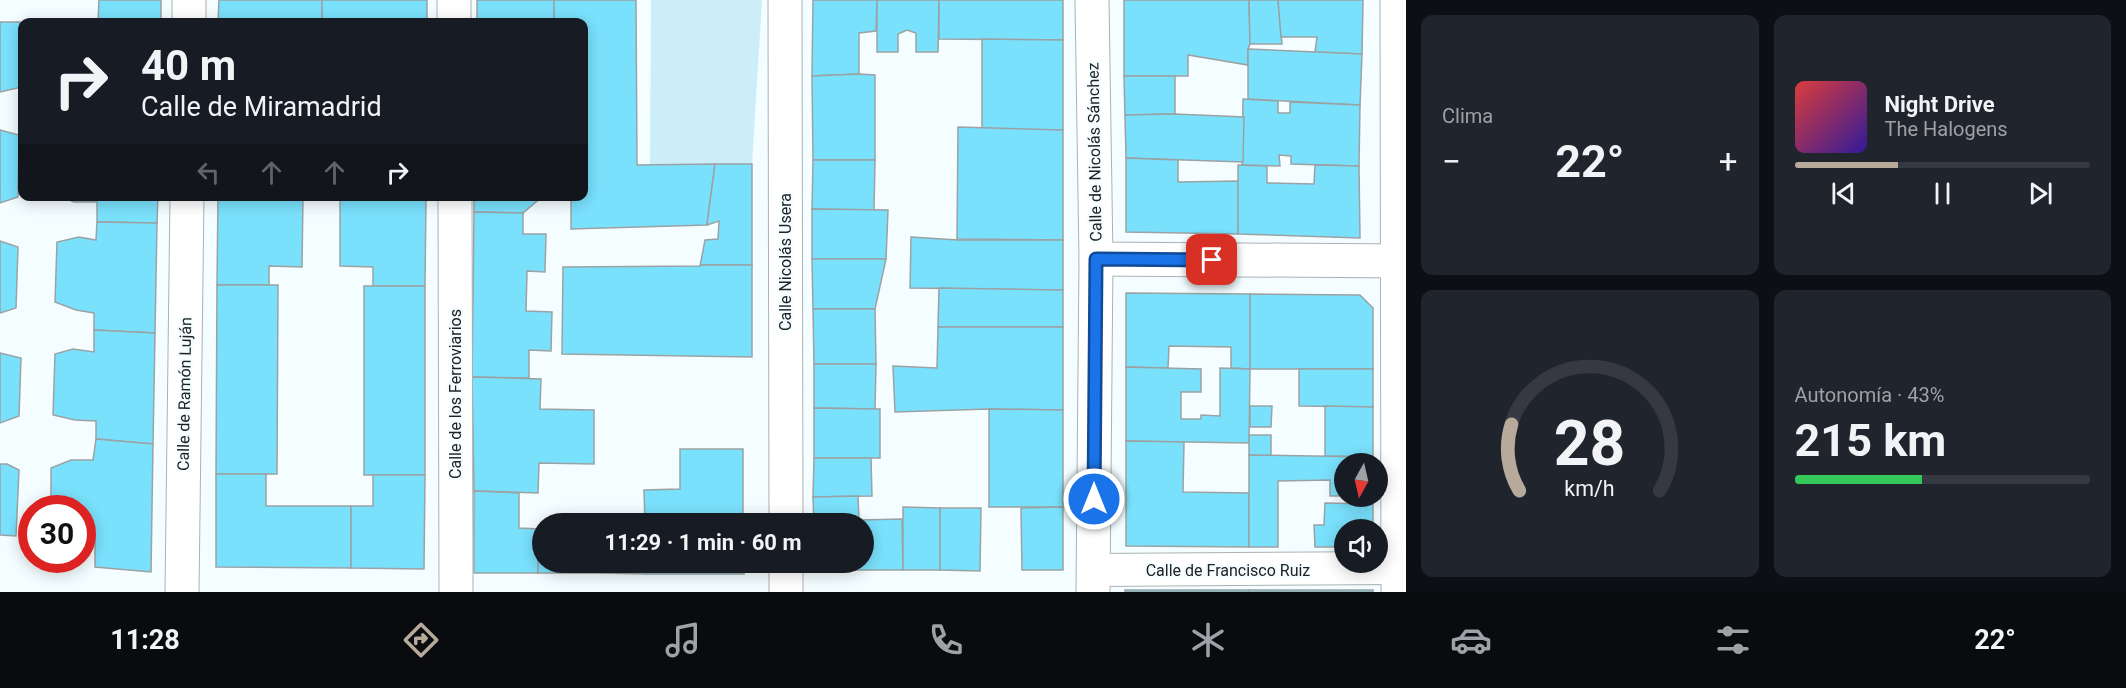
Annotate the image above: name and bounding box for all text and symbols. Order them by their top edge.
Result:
text: 40 m [141,41,236,90]
icon: right [42,42,120,120]
street label: Calle de Nicolás Sánchez [1083,62,1106,242]
text: Calle de Miramadrid [141,91,382,123]
text: Night Drive [1885,92,1995,117]
text: Clima [1442,104,1493,128]
text: The Halogens [1885,117,2008,141]
text: 22° [1555,135,1624,188]
text: − [1442,142,1461,181]
text: + [1719,142,1738,181]
icon: left [192,156,225,189]
icon: ahead [255,156,288,189]
icon: ahead [318,156,351,189]
icon: right [381,156,414,189]
icon: previous [1827,177,1860,210]
icon: pause [1926,177,1959,210]
icon: next [2024,177,2057,210]
street label: Calle Nicolás Usera [776,193,795,331]
pin [1186,234,1237,285]
icon: arrive [1195,243,1228,276]
street label: Calle de los Ferroviarios [446,309,465,479]
street label: Calle de Ramón Luján [174,317,195,471]
text: Autonomía · 43% [1795,383,1944,407]
text: 28 [1554,407,1626,480]
text: 215 km [1795,414,1946,467]
north arrow [1334,453,1388,507]
map controls [1334,453,1388,573]
position arrow [1062,467,1126,531]
text: km/h [1565,476,1615,501]
speed limit sign: 30 [18,495,96,573]
button: sound [1334,519,1388,573]
text: 11:29 · 1 min · 60 m [605,530,801,555]
street label: Calle de Francisco Ruiz [1146,561,1310,580]
icon: directions [400,619,442,661]
icon: music [662,619,704,661]
icon: phone [925,619,967,661]
icon: climate [1187,619,1229,661]
icon: car [1450,619,1492,661]
icon: filters [1712,619,1754,661]
text: 11:28 [110,624,180,656]
text: 22° [1974,624,2016,656]

